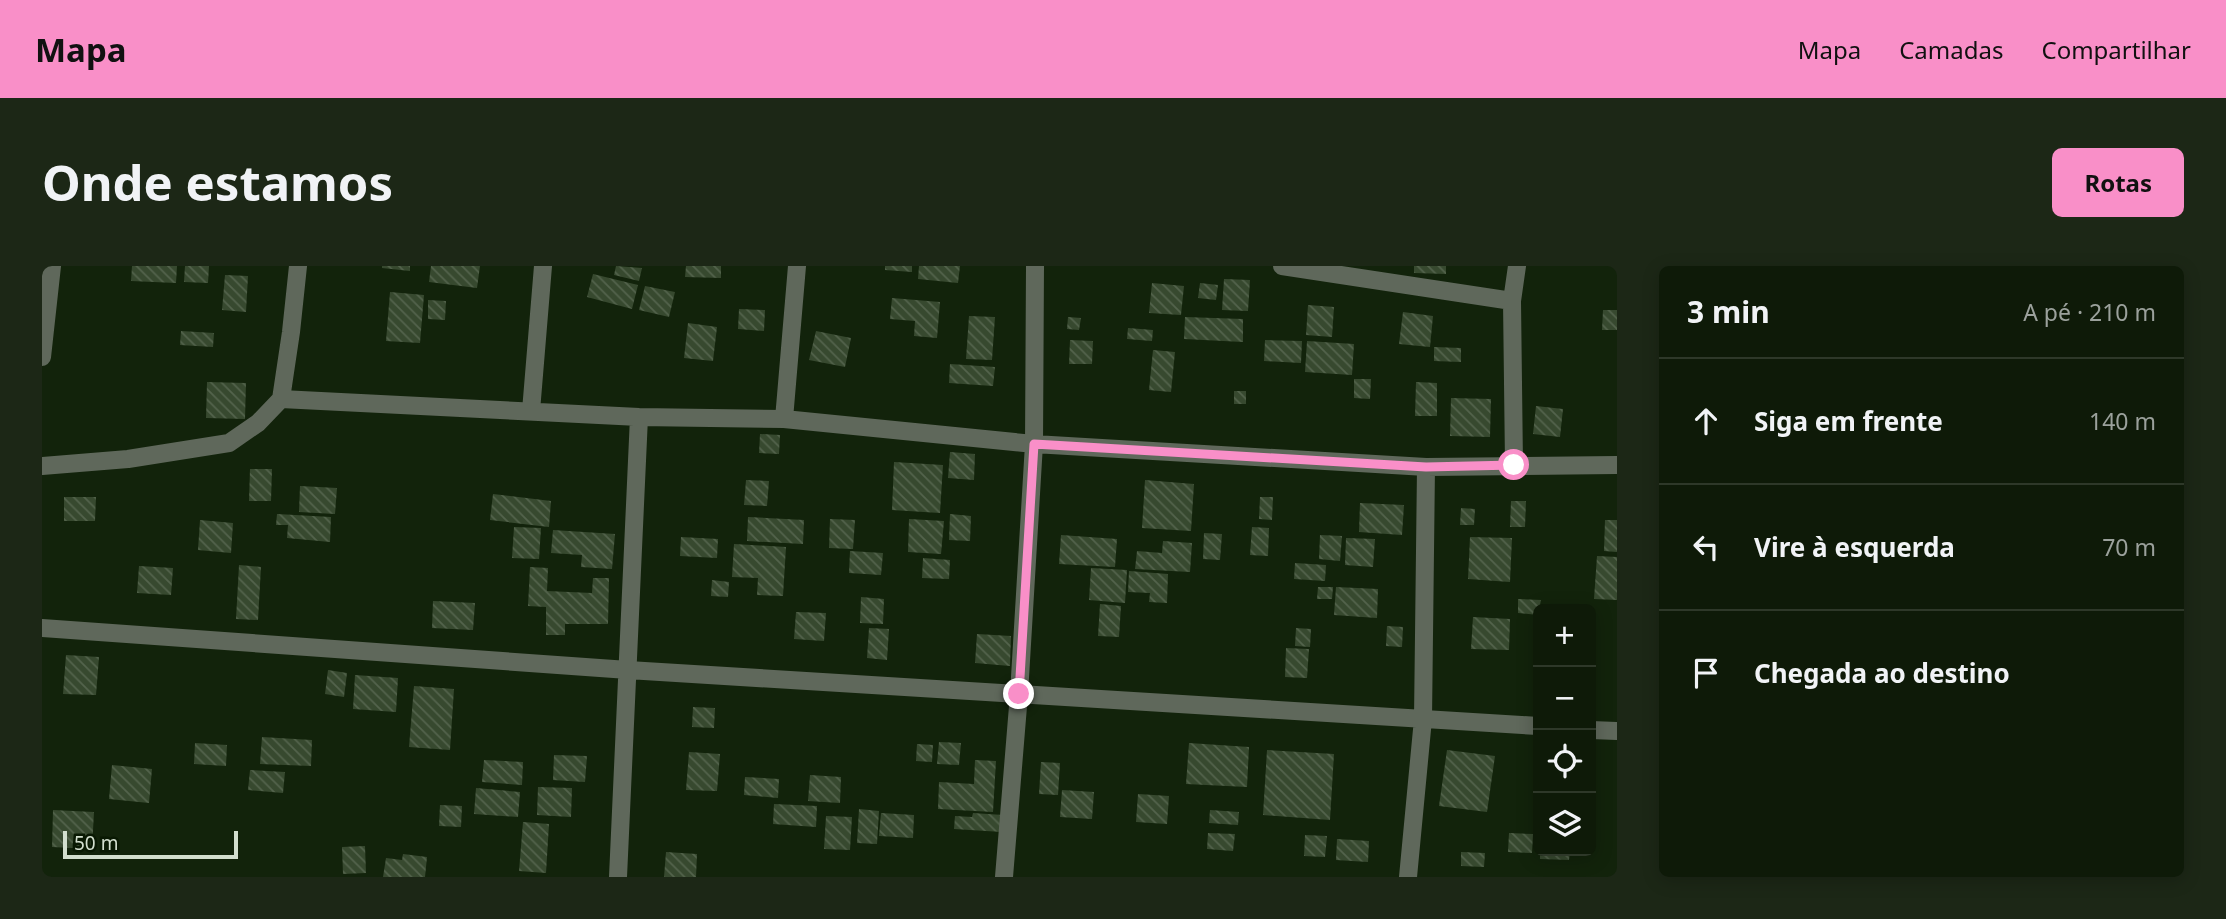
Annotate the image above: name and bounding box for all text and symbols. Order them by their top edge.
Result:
text: Mapa [35,27,127,72]
text: Mapa [1798,33,1861,66]
text: Camadas [1899,33,2003,66]
text: Compartilhar [2041,33,2191,66]
button: Rotas [2052,148,2184,217]
text: Onde estamos [42,149,393,215]
text: 3 min [1687,291,1770,332]
text: A pé · 210 m [2023,296,2156,328]
icon: ahead [1687,402,1725,440]
text: Siga em frente [1754,403,1943,439]
text: 140 m [2089,405,2156,437]
route start [1498,449,1529,480]
icon: left [1687,528,1725,566]
text: Vire à esquerda [1754,529,1955,565]
text: 70 m [2102,531,2156,563]
map controls [1533,604,1596,856]
button: + [1533,604,1596,667]
icon: arrive [1687,654,1725,692]
text: Chegada ao destino [1754,655,2010,691]
button: − [1533,667,1596,730]
route end [1003,678,1034,709]
button: locate [1533,730,1596,793]
button: layers [1533,793,1596,856]
scale bar [63,828,238,860]
text: 50 m [74,830,118,856]

